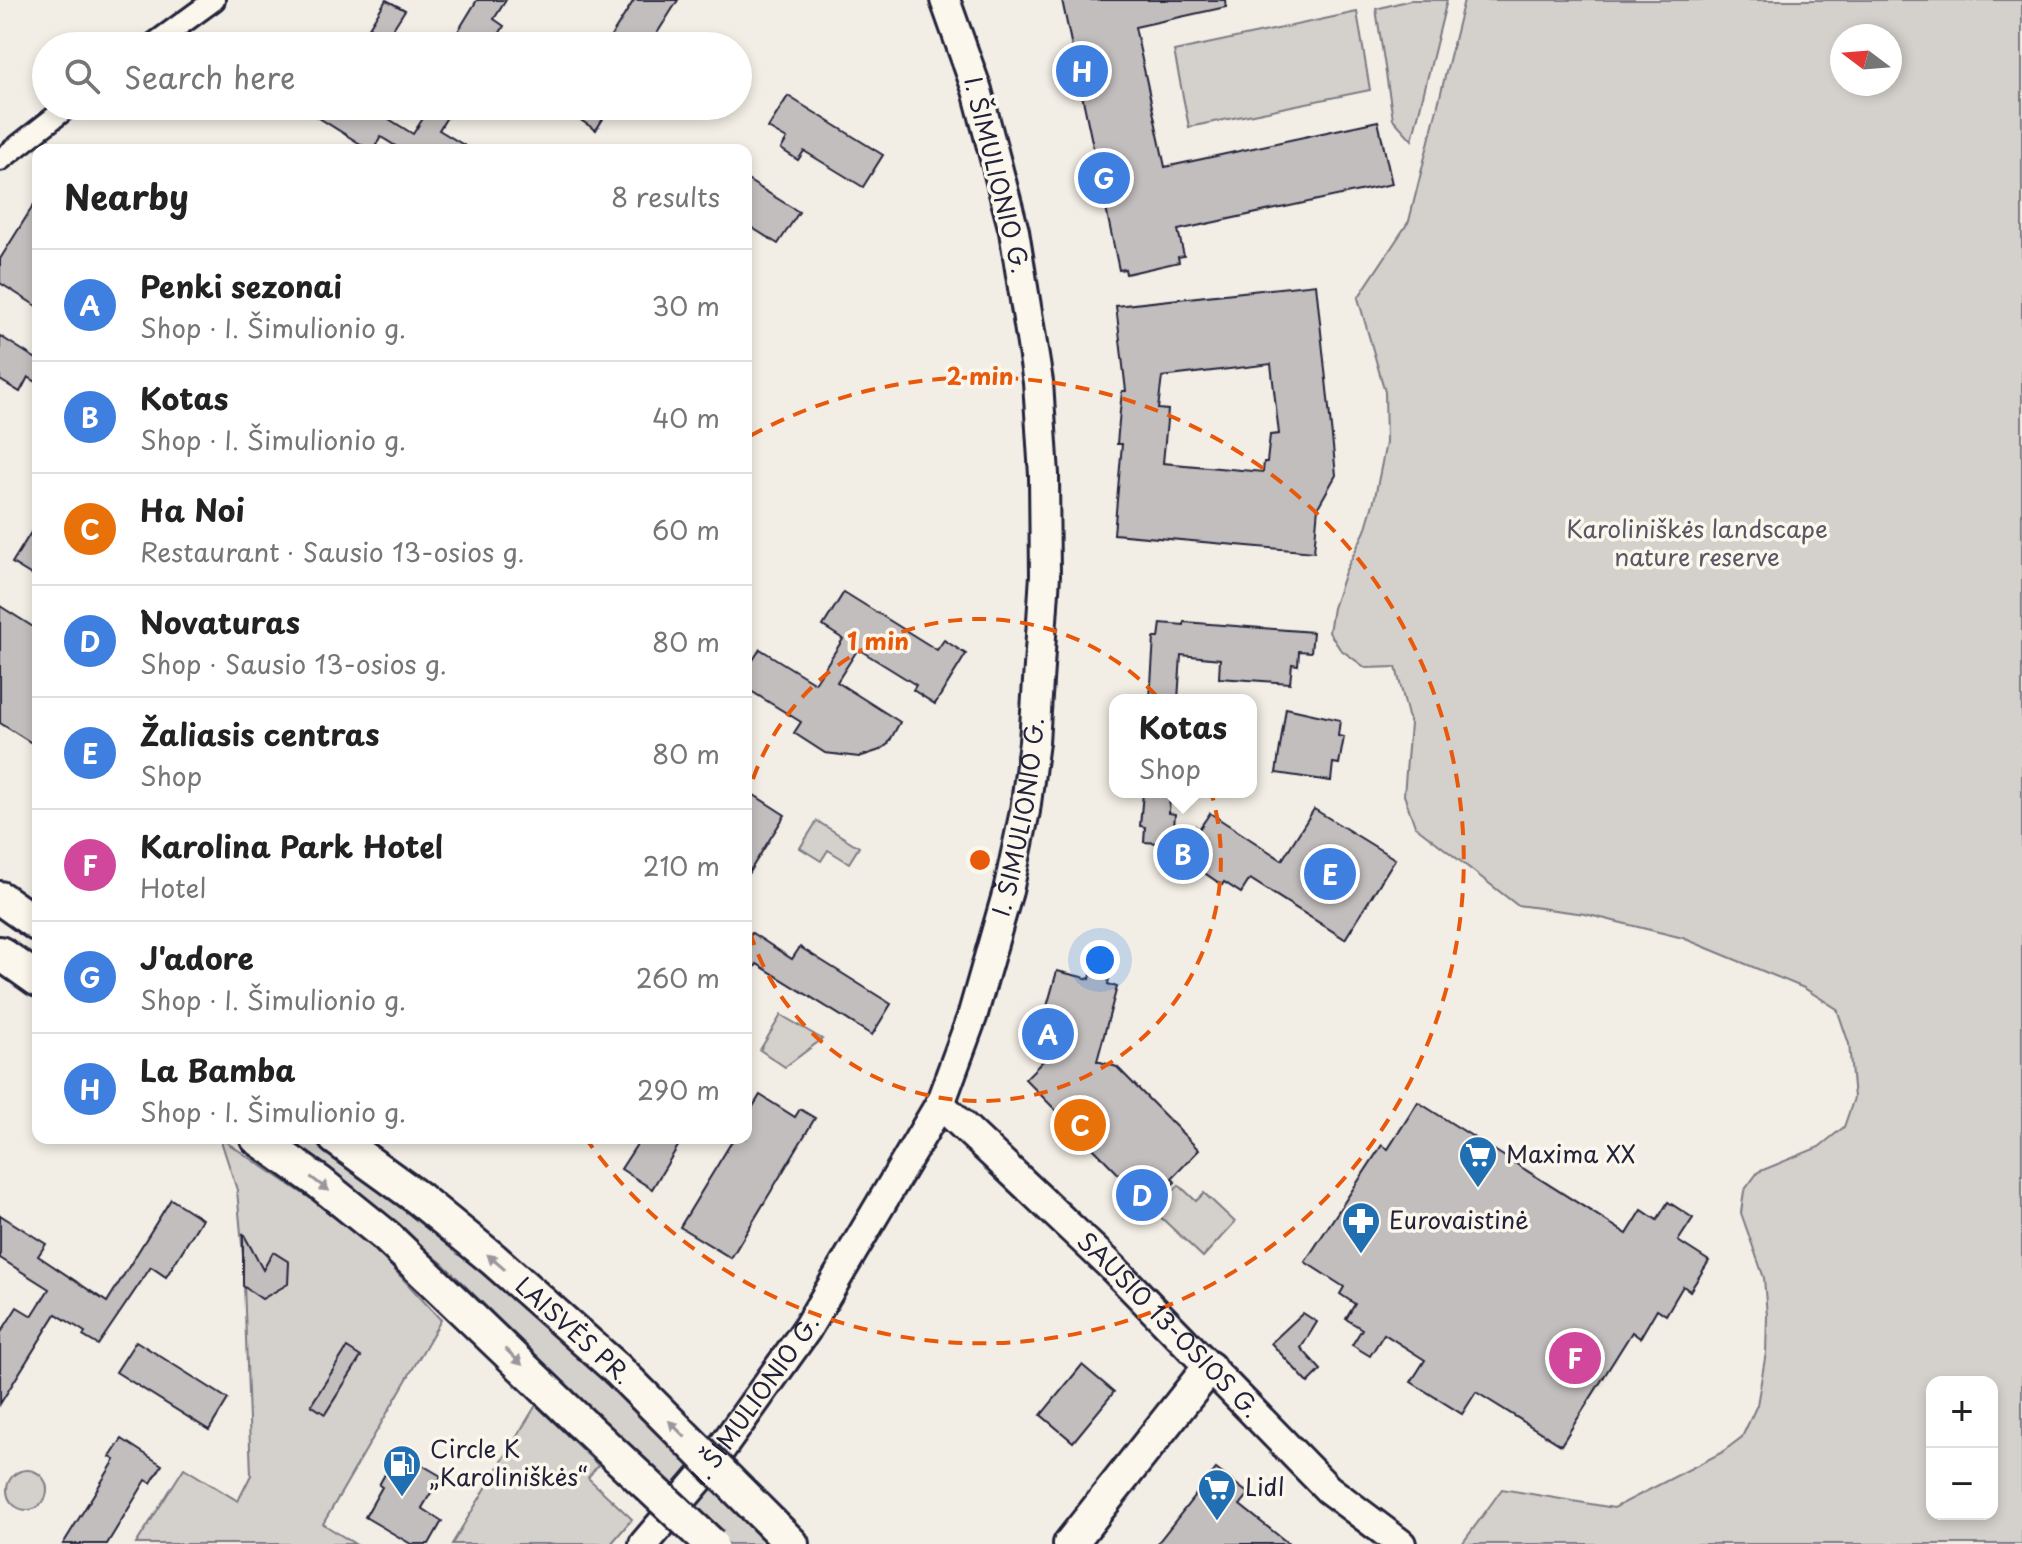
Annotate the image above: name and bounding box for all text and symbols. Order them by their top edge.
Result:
north arrow [1830,24,1902,96]
search box [32,32,752,120]
pin: H [1056,41,1108,101]
icon: search [60,54,104,98]
text: Search here [124,54,296,99]
street label: I. ŠIMULIONIO G. [956,72,1040,277]
pin: G [1078,148,1130,208]
text: Nearby [64,170,189,222]
text: 8 results [611,177,720,216]
text: Penki sezonai [140,263,342,308]
text: A [80,286,100,325]
text: 30 m [652,286,720,325]
text: Shop · I. Šimulionio g. [140,308,406,347]
text: 2 min [946,357,1014,393]
text: Kotas [140,375,229,420]
text: B [81,398,99,437]
text: 40 m [652,398,720,437]
text: Shop · I. Šimulionio g. [140,420,406,459]
text: Ha Noi [140,487,245,532]
text: C [80,510,100,549]
text: 60 m [652,510,720,549]
park label: Karoliniškės landscape nature reserve [1566,510,1828,574]
text: Restaurant · Sausio 13-osios g. [140,532,525,571]
text: Novaturas [140,599,300,644]
text: D [80,622,100,661]
text: 80 m [652,622,720,661]
text: 1 min [847,622,909,658]
text: Shop · Sausio 13-osios g. [140,644,447,683]
popup [1109,694,1257,798]
text: Kotas [1139,704,1227,749]
text: Žaliasis centras [140,711,380,756]
street label: I. ŠIMULIONIO G. [982,716,1052,920]
text: E [82,734,98,773]
text: 80 m [652,734,720,773]
text: Shop [1139,749,1201,788]
text: Shop [140,756,202,795]
text: Karolina Park Hotel [140,823,443,868]
pin: B [1157,824,1209,884]
pin: E [1304,844,1356,904]
text: F [82,846,98,885]
text: 210 m [643,846,720,885]
centre of rings [966,846,994,874]
text: Hotel [140,868,206,907]
text: J'adore [140,935,254,980]
your location [1080,940,1120,980]
text: G [79,958,101,997]
text: 260 m [636,958,720,997]
text: Shop · I. Šimulionio g. [140,980,406,1019]
pin: A [1022,1004,1074,1064]
text: La Bamba [140,1047,296,1092]
text: H [80,1070,100,1109]
text: 290 m [637,1070,720,1109]
text: Shop · I. Šimulionio g. [140,1092,406,1131]
pin: C [1054,1095,1106,1155]
supermarket icon: Maxima XX [1457,1134,1499,1189]
place label: Maxima XX [1506,1135,1635,1171]
pin: D [1116,1165,1168,1225]
one-way arrow [310,1175,330,1191]
pharmacy icon: Eurovaistinė [1340,1200,1382,1255]
place label: Eurovaistinė [1389,1201,1529,1237]
street label: SAUSIO 13-OSIOS G. [1070,1223,1269,1425]
one-way arrow [486,1254,506,1271]
street label: LAISVĖS PR. [508,1267,641,1392]
street label: I. ŠIMULIONIO G. [681,1308,827,1492]
pin: F [1549,1328,1601,1388]
one-way arrow [504,1347,523,1365]
map controls [1926,1376,1998,1520]
button: + [1926,1376,1998,1448]
one-way arrow [668,1420,687,1439]
place label: Circle K „Karoliniškės“ [430,1430,588,1494]
fuel station icon: Circle K „Karoliniškės“ [381,1443,423,1498]
button: − [1926,1448,1998,1520]
supermarket icon: Lidl [1196,1467,1238,1522]
place label: Lidl [1245,1468,1285,1504]

